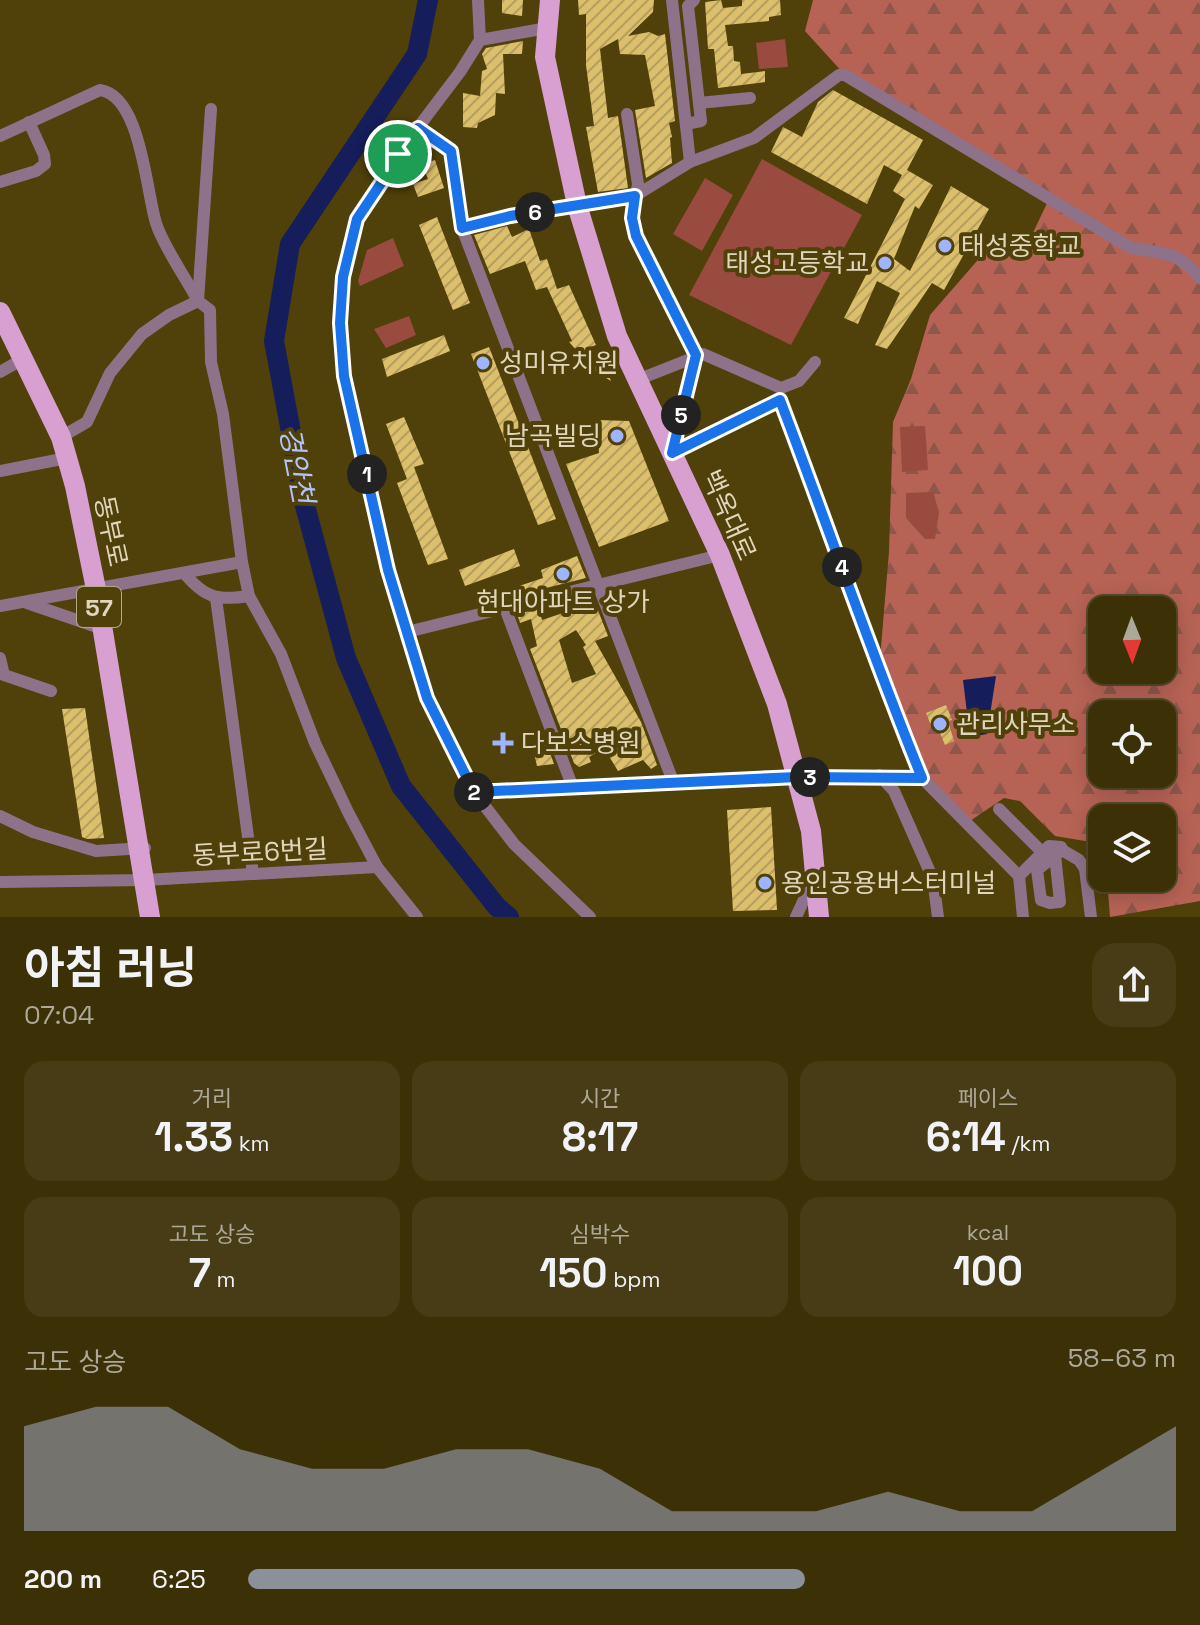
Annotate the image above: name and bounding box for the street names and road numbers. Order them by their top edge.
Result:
street label: 백옥대로 [694,464,764,566]
street label: 동부로 [87,492,135,570]
road number: 57 [77,587,121,627]
street label: 동부로6번길 [191,831,329,873]

